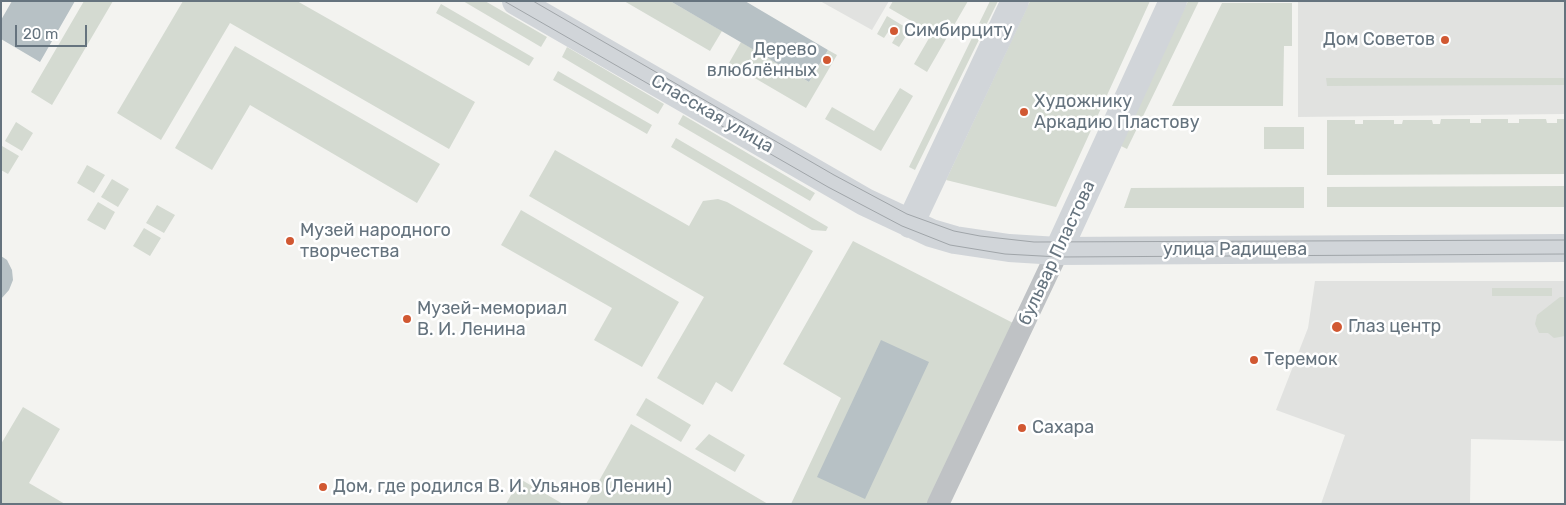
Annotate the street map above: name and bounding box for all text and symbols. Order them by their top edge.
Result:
scale bar [18,15,90,47]
place label: Симбирциту [904,20,1013,42]
text: 20 m [23,25,58,43]
marker: Симбирциту [888,25,900,37]
place label: Дом Советов [1323,29,1435,51]
marker: Дом Советов [1439,34,1451,46]
place label: Дерево влюблённых [707,39,817,82]
marker: Дерево влюблённых [821,54,833,66]
street label: Спасская улица [647,70,777,158]
place label: Художнику Аркадию Пластову [1034,91,1200,134]
marker: Художнику Аркадию Пластову [1018,106,1030,118]
street label: бульвар Пластова [1014,177,1100,329]
place label: Музей народного творчества [300,220,451,262]
marker: Музей народного творчества [284,235,296,247]
street label: улица Радищева [1163,239,1307,261]
place label: Музей-мемориал В. И. Ленина [417,298,567,340]
marker: Музей-мемориал В. И. Ленина [401,313,413,325]
place label: Глаз центр [1348,316,1441,338]
marker: Глаз центр [1330,320,1344,334]
place label: Теремок [1264,349,1338,371]
marker: Теремок [1248,354,1260,366]
place label: Сахара [1032,417,1094,439]
marker: Сахара [1016,422,1028,434]
place label: Дом, где родился В. И. Ульянов (Ленин) [333,476,672,498]
marker: Дом, где родился В. И. Ульянов (Ленин) [317,481,329,493]

